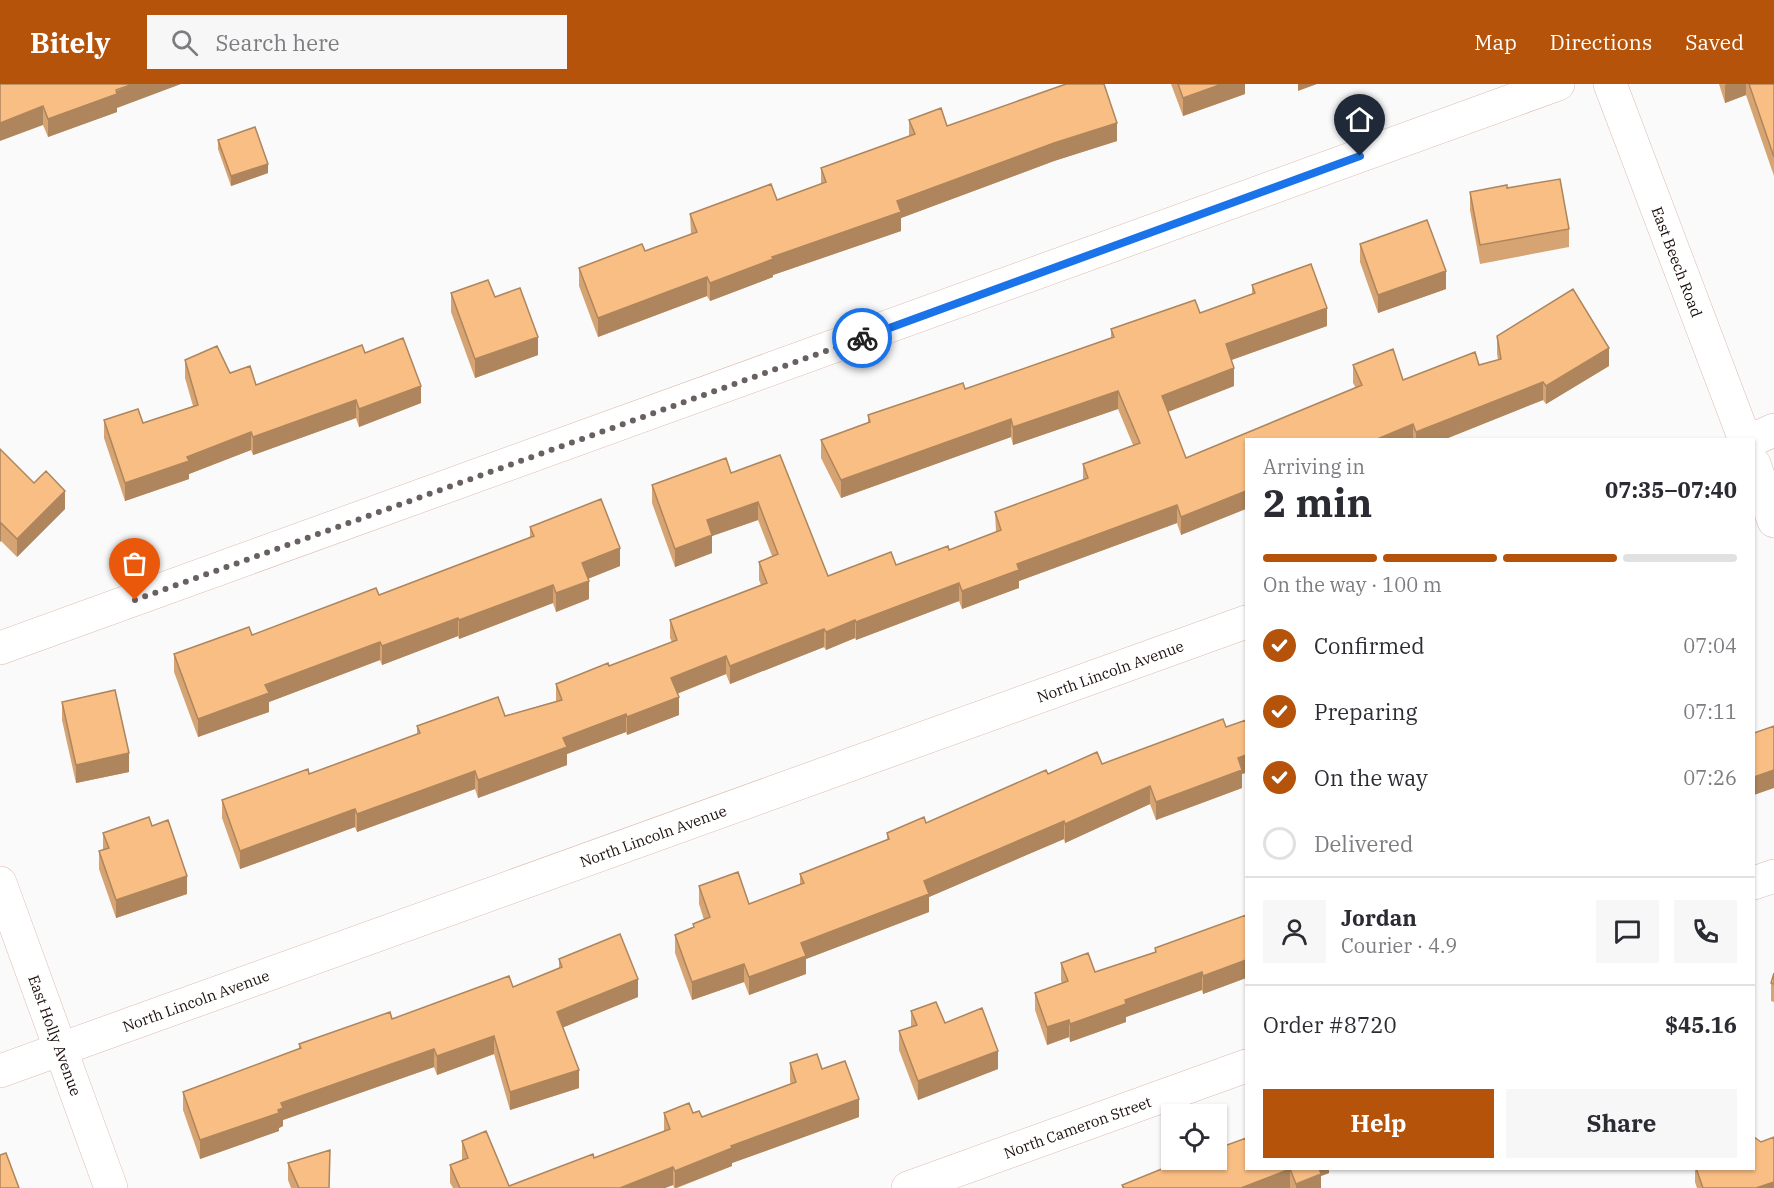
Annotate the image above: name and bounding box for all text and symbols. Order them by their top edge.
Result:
search box [147,15,567,69]
text: Bitely [30,24,111,61]
icon: search [168,26,201,59]
text: Search here [216,28,339,57]
text: Map [1474,28,1517,56]
text: Directions [1550,28,1652,56]
text: Saved [1685,28,1744,56]
pin [1334,94,1385,156]
icon: home [1343,103,1376,136]
street label: East Beech Road [1648,204,1707,319]
courier [832,308,892,368]
icon: bike [846,322,879,355]
text: Arriving in [1263,453,1365,480]
text: 07:35–07:40 [1605,475,1737,504]
text: 2 min [1263,477,1372,528]
pin [109,538,160,600]
icon: bag [118,547,151,580]
text: On the way · 100 m [1263,571,1442,598]
icon: check [1263,629,1296,662]
text: Confirmed [1314,631,1425,660]
text: 07:04 [1683,632,1737,659]
street label: North Lincoln Avenue [1034,636,1186,706]
icon: check [1263,695,1296,728]
text: Preparing [1314,697,1418,726]
text: 07:11 [1683,698,1737,725]
icon: check [1263,761,1296,794]
text: On the way [1314,763,1428,792]
text: 07:26 [1683,764,1737,791]
street label: North Lincoln Avenue [577,801,729,871]
text: Delivered [1314,829,1413,858]
button: person [1263,900,1326,963]
button: chat [1596,900,1659,963]
button: phone [1674,900,1737,963]
text: Jordan [1341,903,1417,932]
text: Courier · 4.9 [1341,932,1457,959]
street label: North Lincoln Avenue [120,965,272,1036]
street label: East Holly Avenue [25,972,86,1098]
text: Order #8720 [1263,1010,1397,1039]
text: $45.16 [1665,1010,1737,1039]
button: Help [1263,1089,1494,1158]
button: Share [1506,1089,1737,1158]
street label: North Cameron Street [1001,1092,1154,1162]
map controls [1161,1104,1227,1170]
button: locate [1161,1104,1227,1170]

